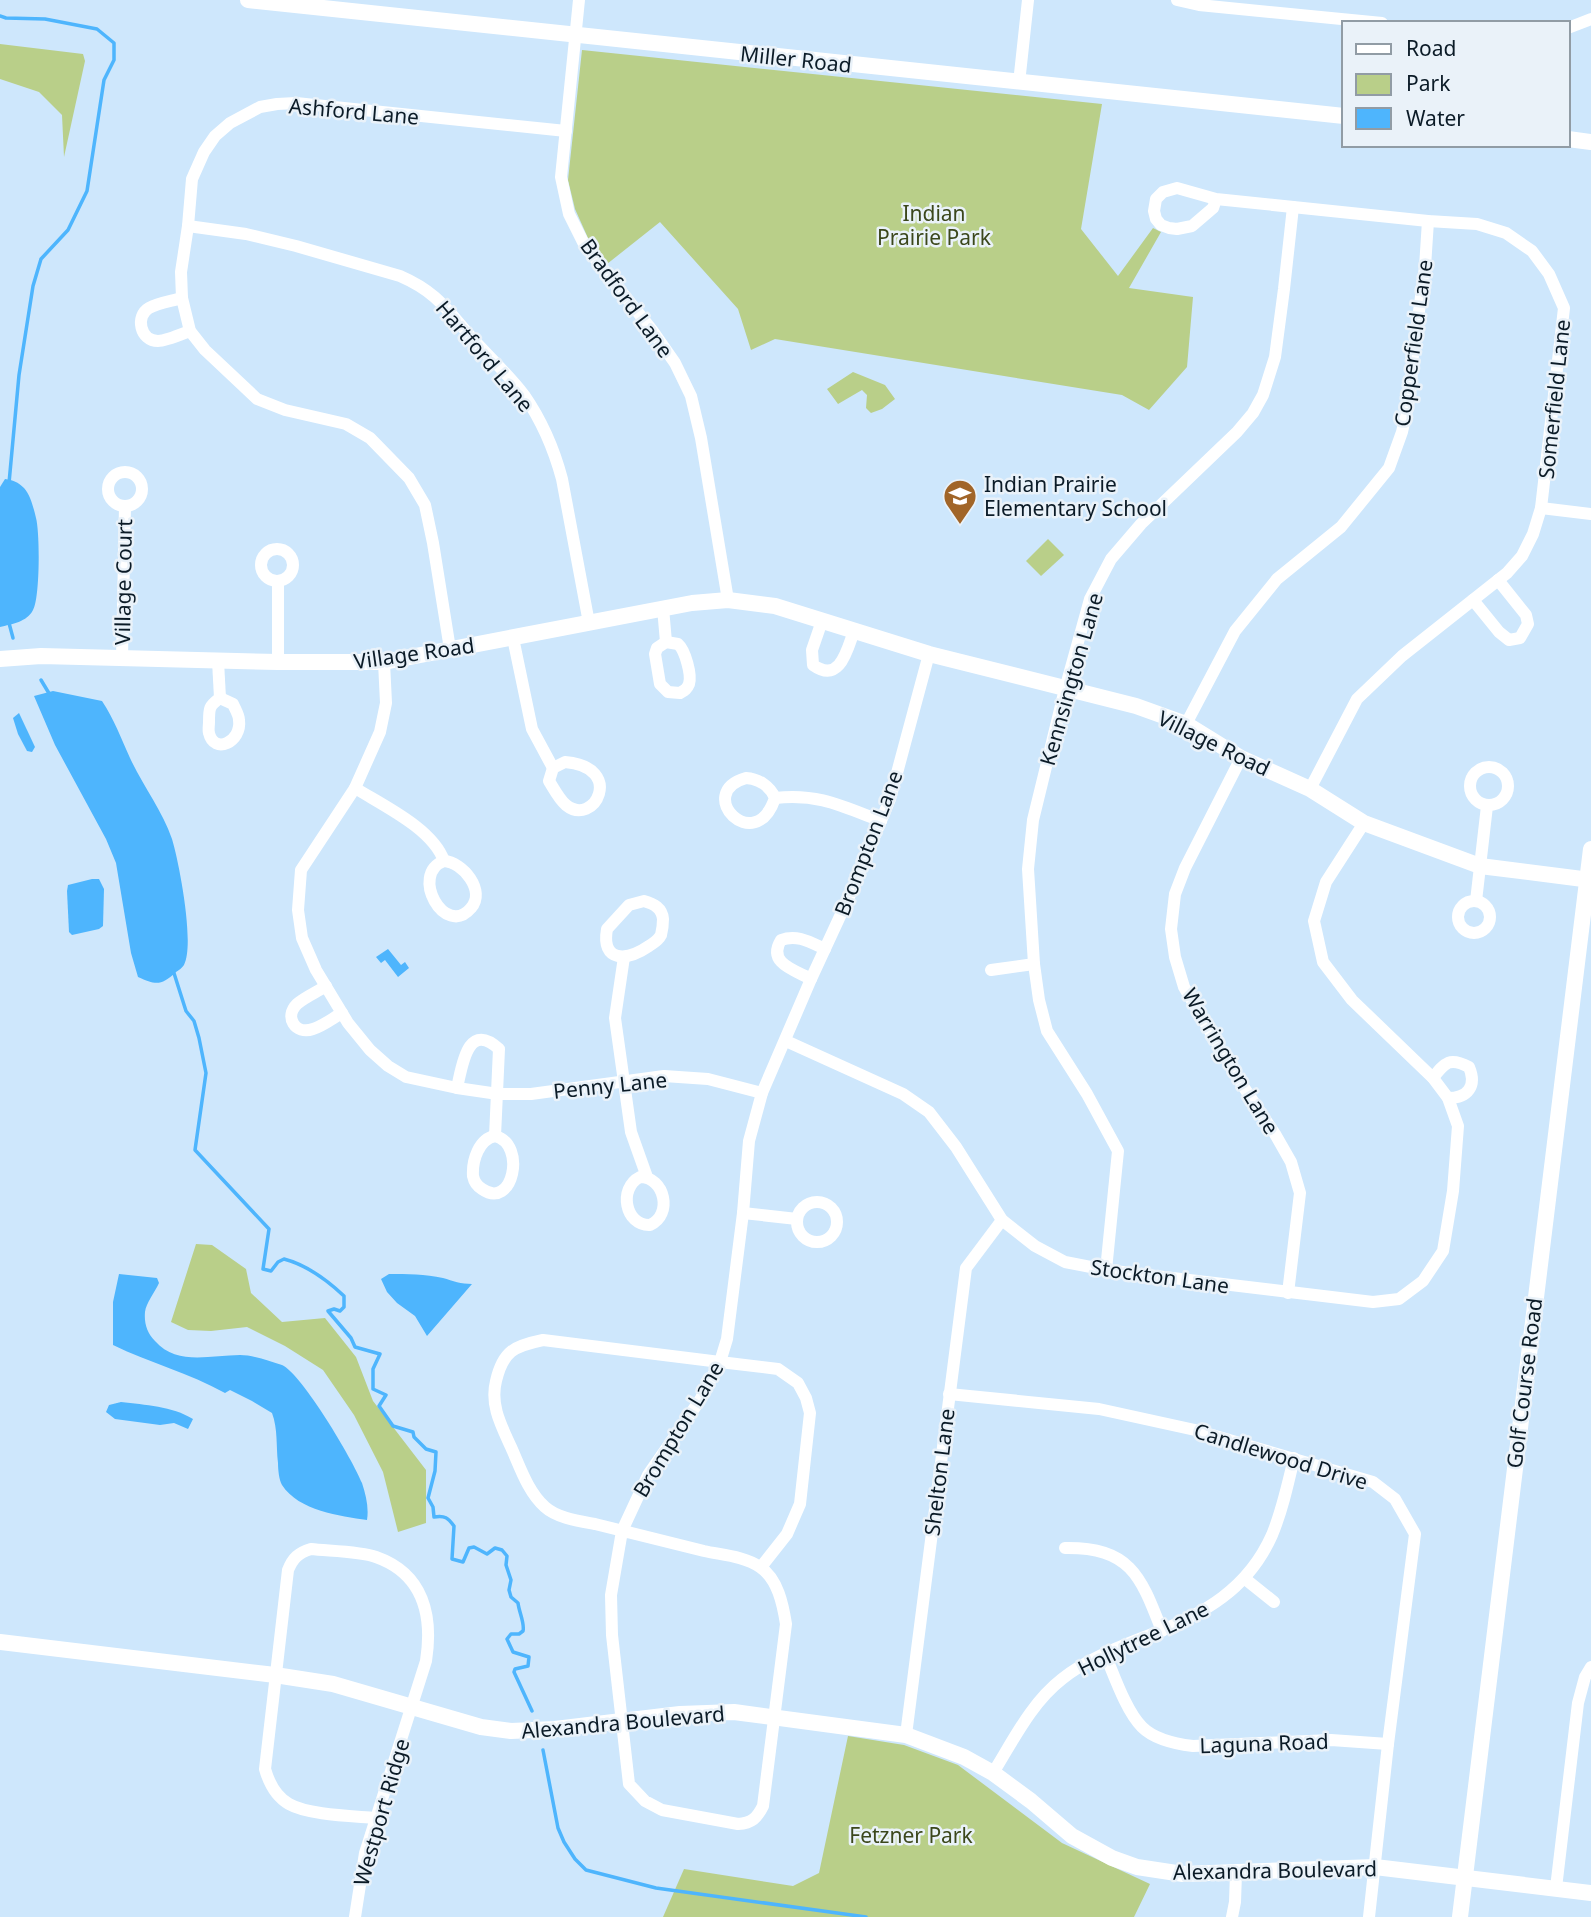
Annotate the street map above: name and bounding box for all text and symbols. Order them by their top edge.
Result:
legend [1342,21,1570,147]
text: Road [1406,34,1456,62]
street label: Miller Road [739,39,853,79]
text: Park [1406,69,1451,97]
street label: Ashford Lane [288,91,420,131]
text: Water [1406,104,1465,132]
park label: Indian Prairie Park [877,199,992,251]
street label: Bradford Lane [574,233,680,363]
street label: Copperfield Lane [1387,258,1439,428]
street label: Hartford Lane [430,294,540,418]
street label: Somerfield Lane [1532,318,1576,480]
place label: Indian Prairie Elementary School [984,470,1167,522]
school or university icon: Indian Prairie Elementary School [941,477,979,526]
street label: Village Court [108,518,138,645]
street label: Kennsington Lane [1033,589,1109,769]
street label: Village Road [352,631,476,675]
street label: Village Road [1153,704,1275,782]
street label: Brompton Lane [827,766,909,920]
street label: Warrington Lane [1176,983,1286,1139]
street label: Penny Lane [552,1065,668,1105]
street label: Stockton Lane [1089,1252,1231,1300]
street label: Golf Course Road [1500,1296,1548,1470]
street label: Brompton Lane [626,1356,730,1502]
street label: Shelton Lane [917,1407,961,1537]
street label: Candlewood Drive [1191,1416,1371,1496]
street label: Hollytree Lane [1073,1594,1213,1682]
street label: Alexandra Boulevard [520,1699,726,1745]
street label: Laguna Road [1199,1727,1329,1759]
street label: Westport Ridge [347,1735,415,1889]
park label: Fetzner Park [849,1821,974,1849]
street label: Alexandra Boulevard [1173,1854,1377,1886]

